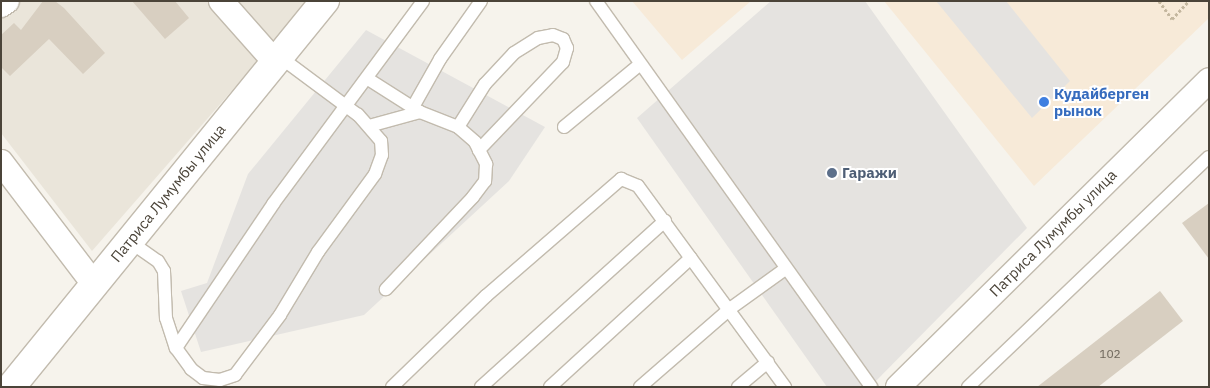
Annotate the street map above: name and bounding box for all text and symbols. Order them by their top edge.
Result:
place label: Кудайберген рынок [1054,84,1149,119]
marker: Кудайберген рынок [1038,96,1050,108]
street label: Патриса Лумумбы улица [107,120,229,266]
place label: Гаражи [842,164,897,182]
street label: Патриса Лумумбы улица [986,166,1120,300]
marker: Гаражи [826,167,838,179]
house number: 102 [1099,347,1121,361]

